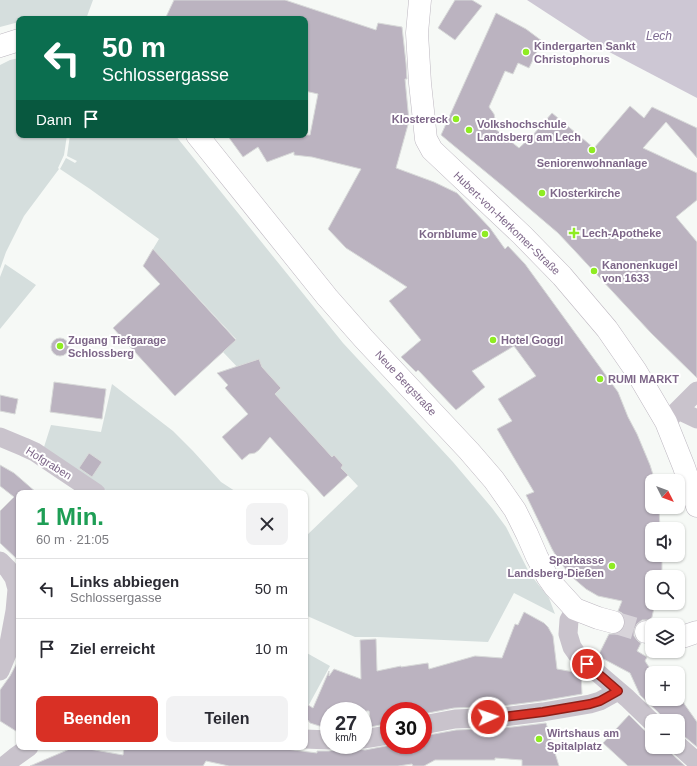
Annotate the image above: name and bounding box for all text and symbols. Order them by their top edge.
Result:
water label: Lech [646,29,672,43]
icon: left [36,32,88,84]
text: 50 m [102,32,166,63]
place label: Kindergarten Sankt Christophorus [534,40,636,65]
marker: Kindergarten Sankt Christophorus [521,47,531,57]
text: Schlossergasse [102,65,229,85]
icon: arrive [80,108,102,130]
text: Dann [36,111,72,128]
place label: Klostereck [392,113,449,125]
marker: Klostereck [451,114,461,124]
place label: Volkshochschule Landsberg am Lech [477,118,581,143]
marker: Volkshochschule Landsberg am Lech [464,125,474,135]
marker: Seniorenwohnanlage [587,145,597,155]
place label: Seniorenwohnanlage [537,157,647,169]
street label: Hubert-von-Herkomer-Straße [451,169,563,277]
place label: Klosterkirche [550,187,620,199]
marker: Klosterkirche [537,188,547,198]
place label: Lech-Apotheke [582,227,661,239]
place label: Kornblume [419,228,477,240]
marker: Lech-Apotheke [569,228,579,238]
marker: Kornblume [480,229,490,239]
place label: Kanonenkugel von 1633 [602,259,678,284]
marker: Kanonenkugel von 1633 [589,266,599,276]
place label: Zugang Tiefgarage Schlossberg [68,334,166,359]
place label: Hotel Goggl [501,334,563,346]
marker: Hotel Goggl [488,335,498,345]
marker: Zugang Tiefgarage Schlossberg [55,341,65,351]
street label: Neue Bergstraße [373,348,439,418]
place label: RUMI MARKT [608,373,679,385]
marker: RUMI MARKT [595,374,605,384]
street label: Hofgraben [24,444,74,482]
north arrow [645,474,685,514]
map controls [645,474,685,754]
text: 1 Min. [36,503,104,530]
button: close [246,503,288,545]
button: sound [645,522,685,562]
text: 60 m · 21:05 [36,532,109,547]
place label: Sparkasse Landsberg-Dießen [507,554,604,579]
marker: Sparkasse Landsberg-Dießen [607,561,617,571]
button: search [645,570,685,610]
text: Links abbiegen [70,573,179,590]
icon: left [36,578,58,600]
text: 50 m [255,580,288,597]
text: Schlossergasse [70,590,162,605]
button: layers [645,618,685,658]
icon: arrive [36,638,58,660]
text: Ziel erreicht [70,640,155,657]
text: 10 m [255,640,288,657]
pin [570,647,604,681]
icon: arrive [576,653,598,675]
button: + [645,666,685,706]
button: Beenden [36,696,158,742]
button: Teilen [166,696,288,742]
position arrow [467,696,509,738]
speed limit sign: 30 [380,702,432,754]
text: 27 [335,712,357,734]
button: − [645,714,685,754]
place label: Wirtshaus am Spitalplatz [547,727,619,752]
text: km/h [335,732,357,743]
marker: Wirtshaus am Spitalplatz [534,734,544,744]

